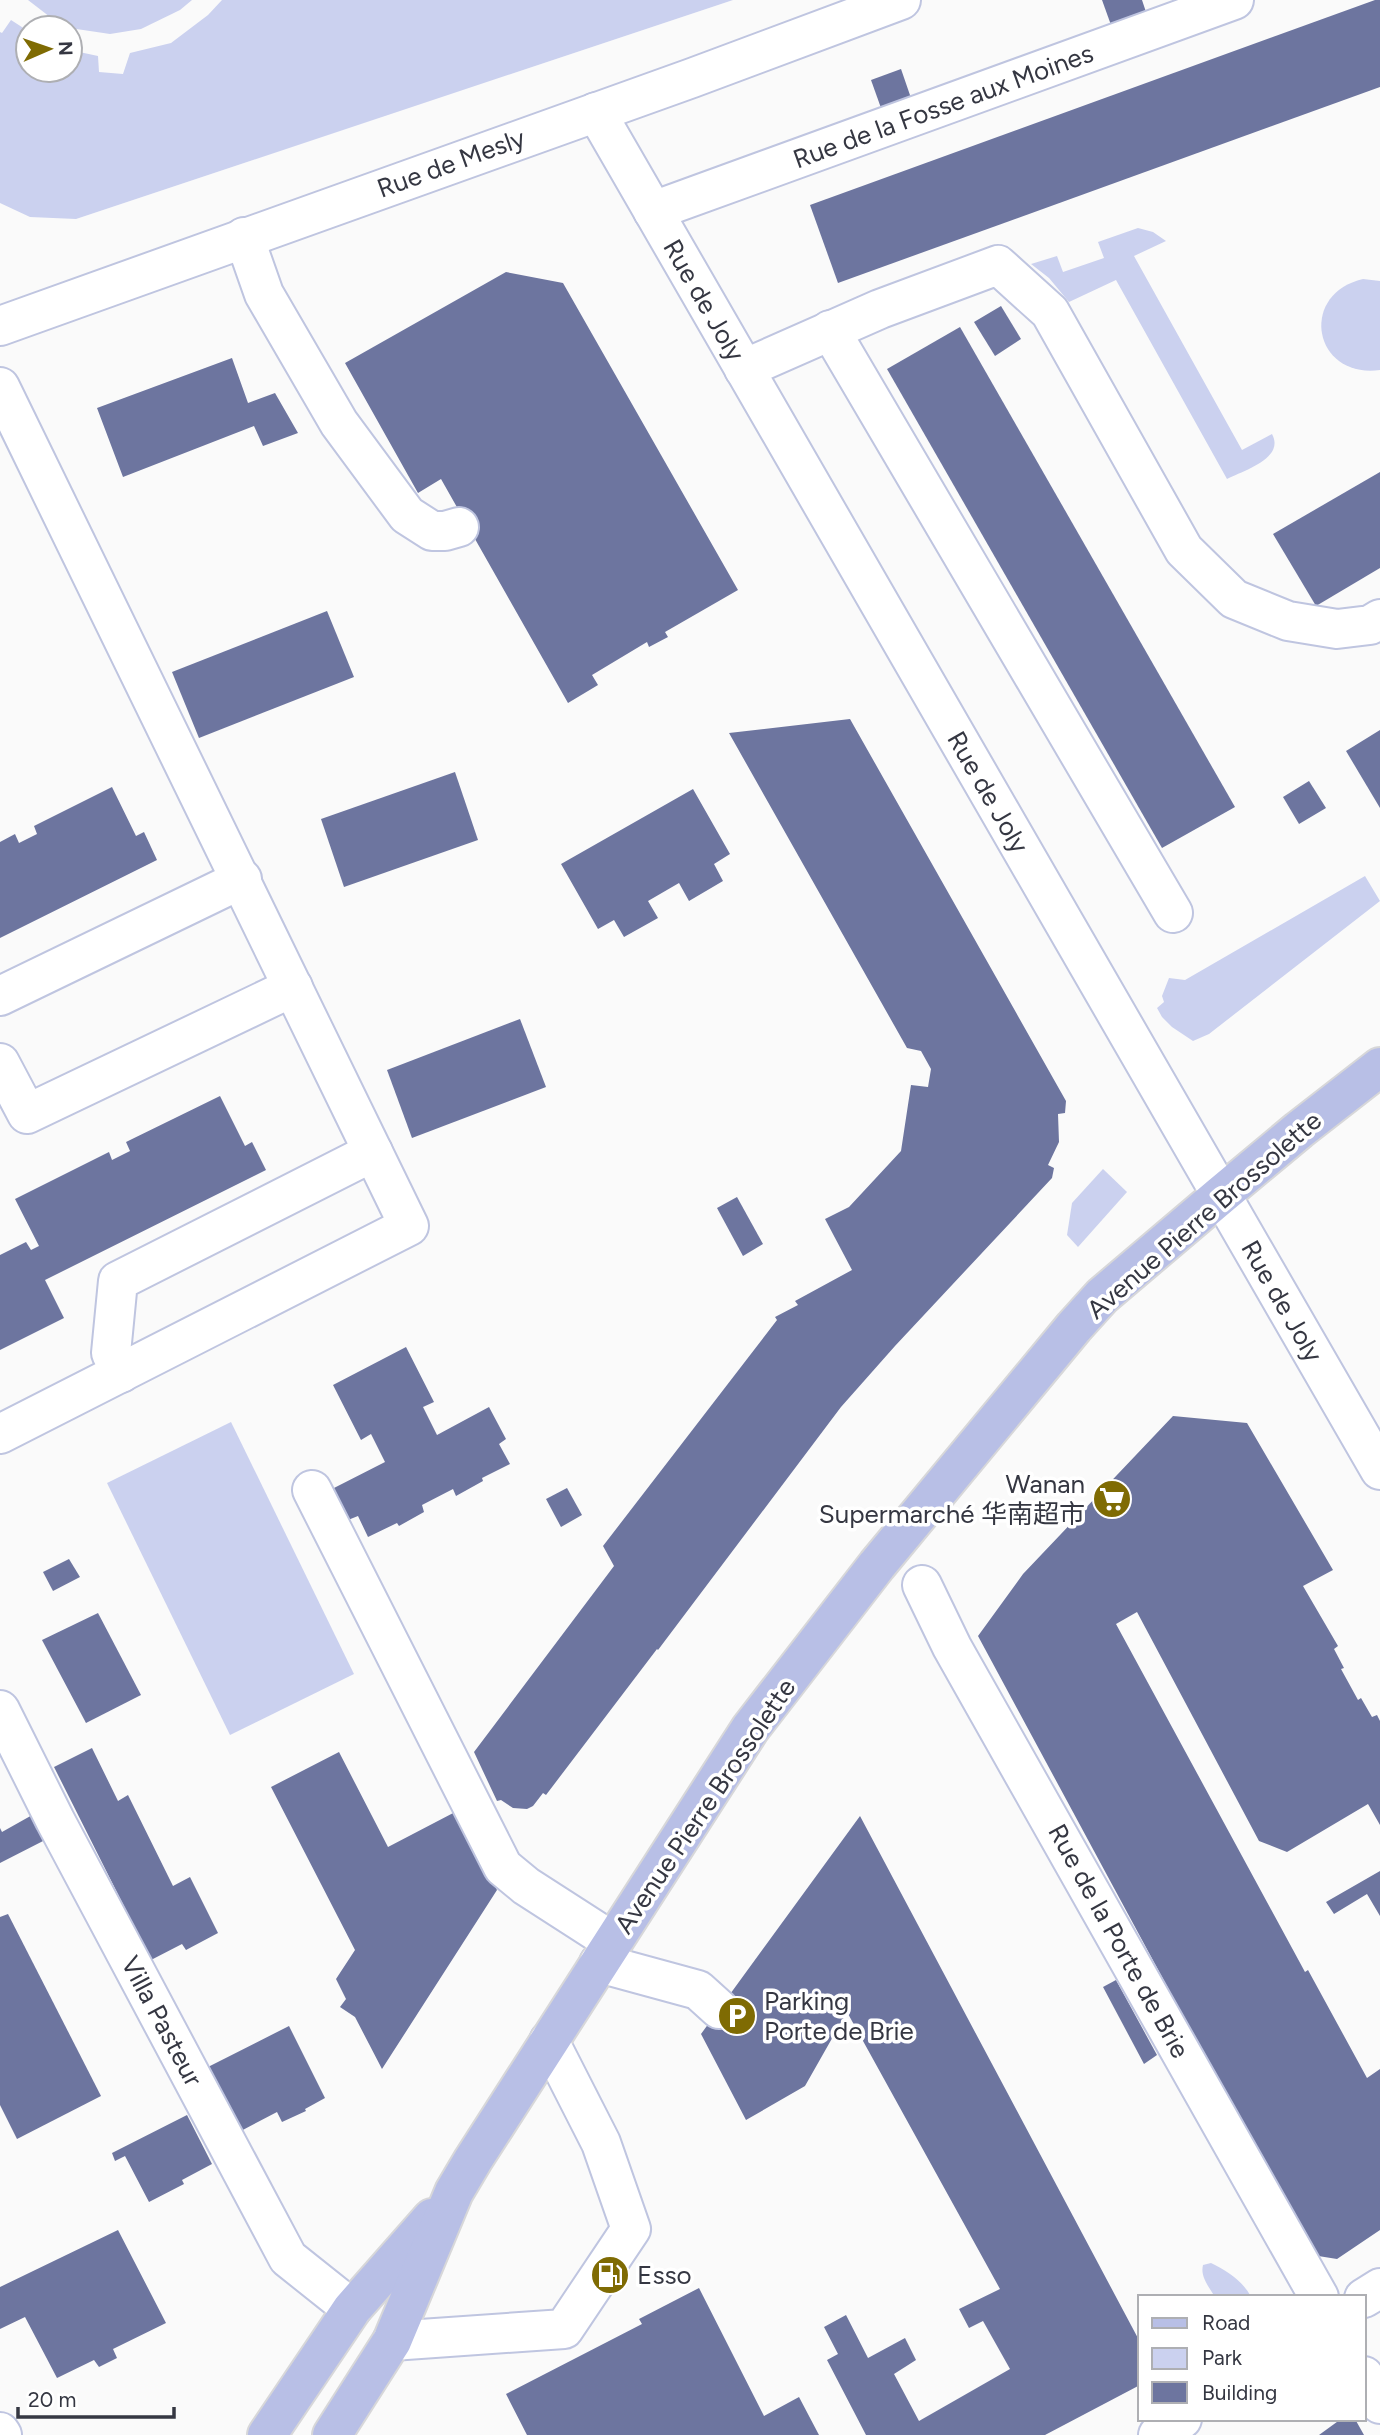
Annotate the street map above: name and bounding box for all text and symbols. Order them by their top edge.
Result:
north arrow [14,14,84,84]
street label: Rue de la Fosse aux Moines [789,37,1097,175]
text: N [54,41,77,56]
street label: Rue de Mesly [373,121,530,205]
street label: Rue de Joly [656,233,752,367]
street label: Rue de Joly [940,725,1036,859]
street label: Avenue Pierre Brossolette [1080,1104,1328,1326]
street label: Rue de Joly [1234,1234,1330,1368]
place label: Wanan Supermarché 华南超市 [819,1468,1085,1530]
supermarket icon: Wanan Supermarché 华南超市 [1091,1478,1133,1520]
street label: Avenue Pierre Brossolette [608,1672,802,1940]
street label: Rue de la Porte de Brie [1041,1818,1197,2064]
street label: Villa Pasteur [114,1951,210,2092]
place label: Parking Porte de Brie [764,1985,914,2047]
parking icon: Parking Porte de Brie [716,1995,758,2037]
fuel station icon: Esso [589,2254,631,2296]
place label: Esso [637,2259,692,2291]
legend [1138,2295,1366,2421]
text: Road [1202,2310,1250,2335]
text: Park [1202,2345,1243,2370]
scale bar [18,2376,173,2420]
text: Building [1202,2380,1277,2405]
text: 20 m [28,2387,76,2412]

